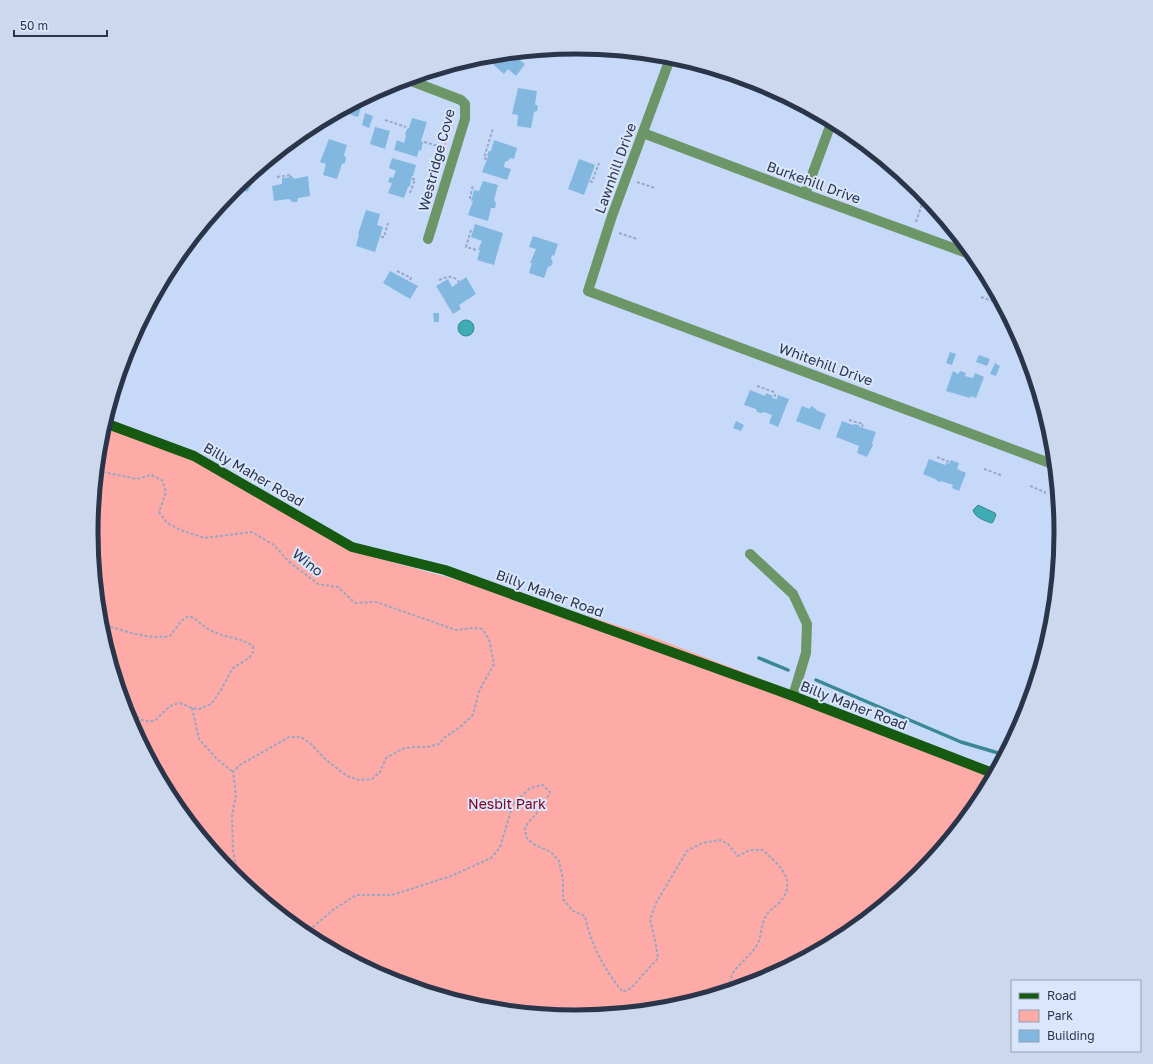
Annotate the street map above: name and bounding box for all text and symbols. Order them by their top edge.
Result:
scale bar [14,12,107,38]
text: 50 m [20,18,48,33]
street label: Westridge Cove [414,107,458,213]
street label: Lawnhill Drive [591,120,639,216]
street label: Burkehill Drive [765,157,863,207]
street label: Whitehill Drive [777,339,875,389]
street label: Billy Maher Road [201,438,307,510]
street label: Wino [289,545,327,579]
street label: Billy Maher Road [494,566,606,620]
street label: Billy Maher Road [798,677,910,733]
park label: Nesbit Park [468,795,546,812]
legend [1011,980,1141,1052]
text: Road [1047,988,1076,1003]
text: Park [1047,1008,1073,1023]
text: Building [1047,1028,1095,1043]

